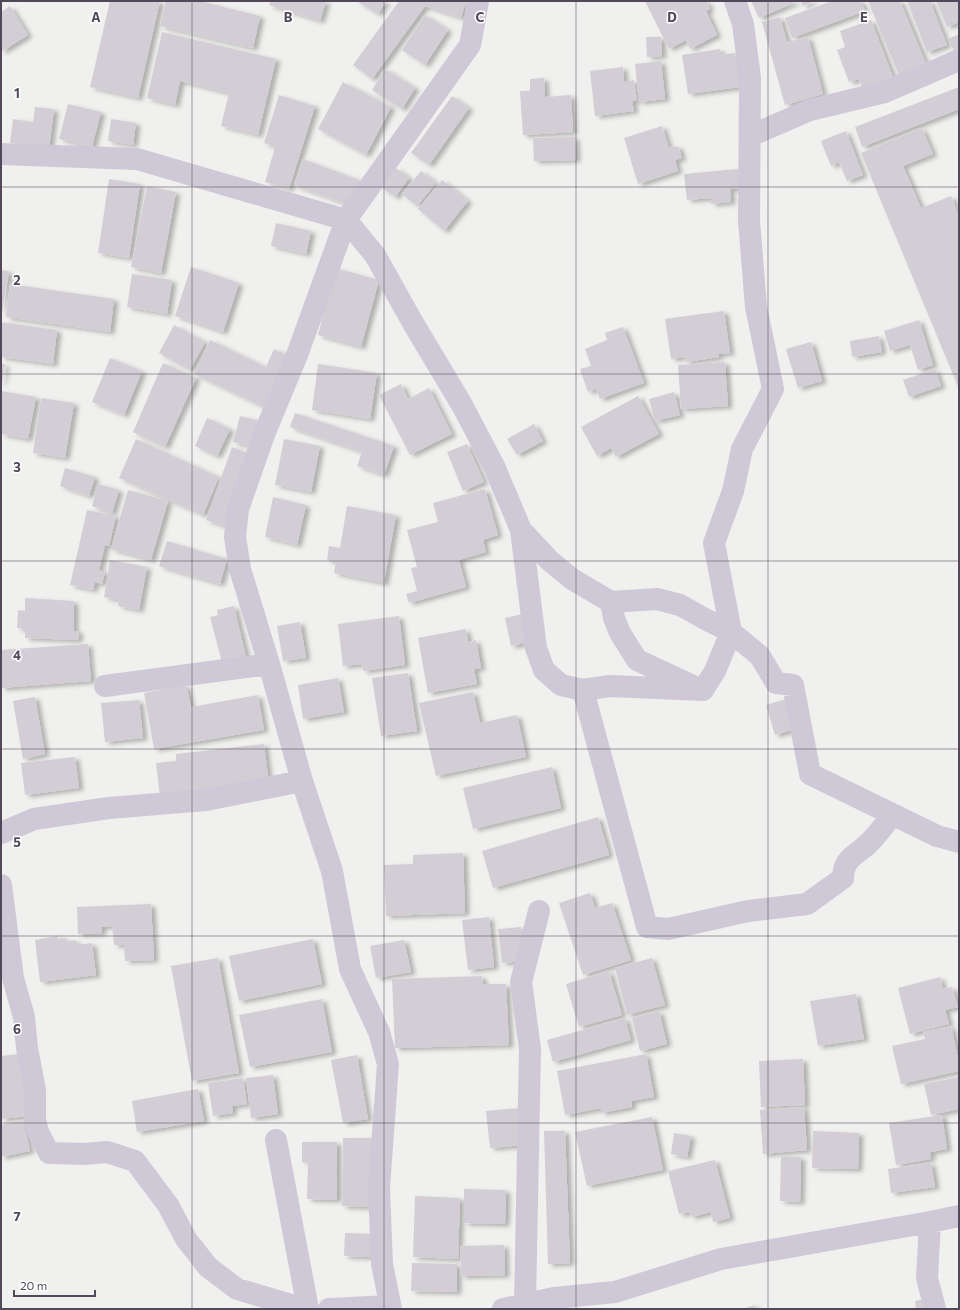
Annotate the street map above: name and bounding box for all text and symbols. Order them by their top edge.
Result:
text: A [91,9,101,25]
text: B [284,9,293,25]
text: C [476,9,485,25]
text: D [667,9,677,25]
text: E [860,9,868,25]
text: 1 [14,85,20,101]
text: 2 [13,272,21,288]
text: 3 [13,459,21,475]
text: 4 [13,647,21,663]
text: 5 [13,834,21,850]
text: 6 [13,1021,21,1037]
text: 7 [13,1208,21,1224]
scale bar [14,1272,95,1298]
text: 20 m [20,1278,47,1292]

